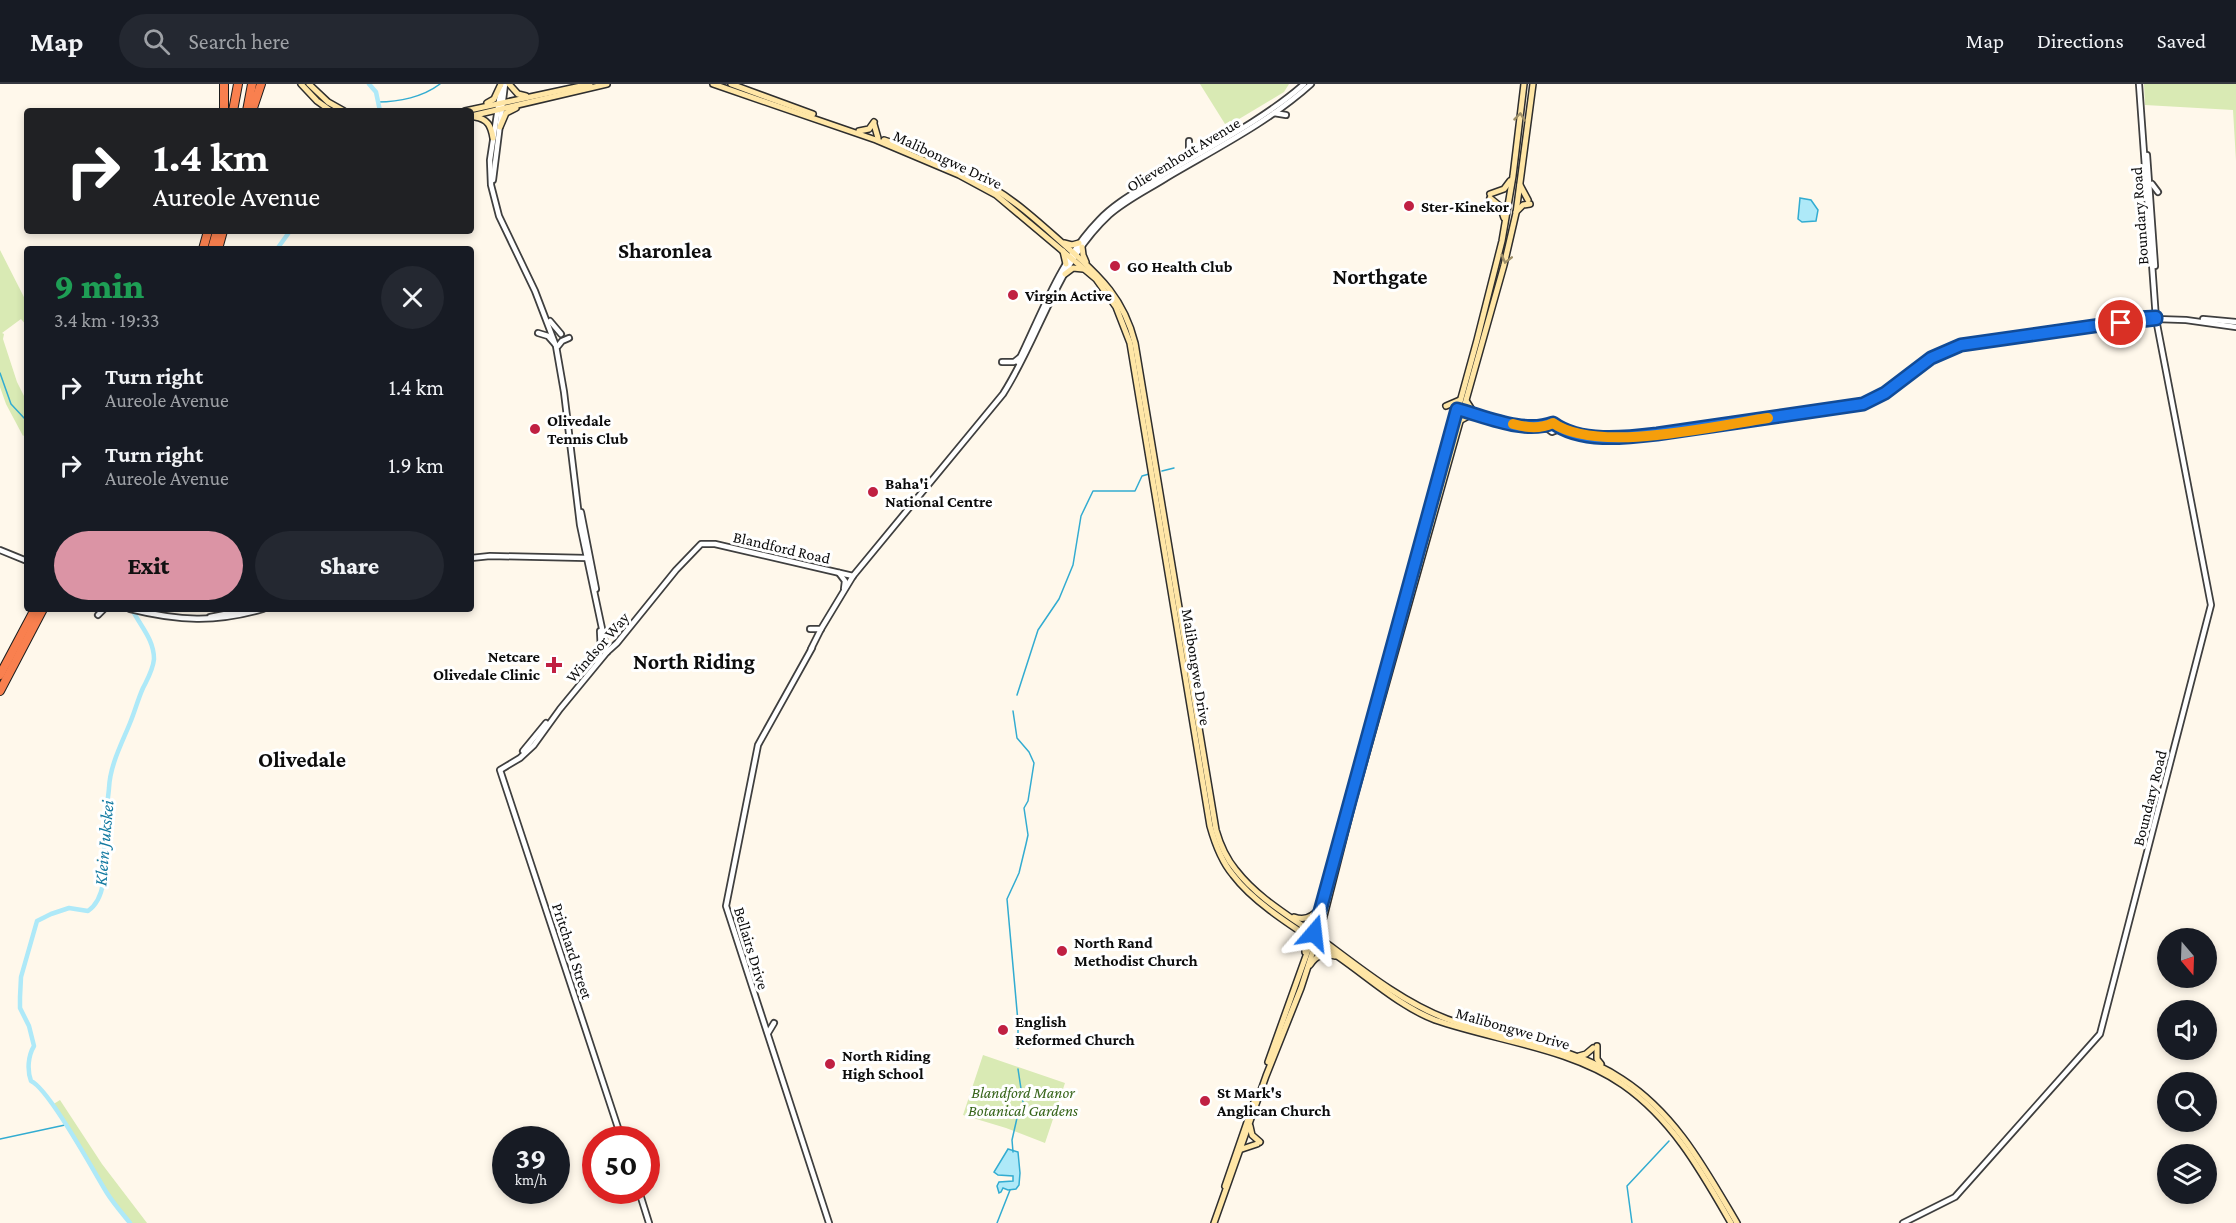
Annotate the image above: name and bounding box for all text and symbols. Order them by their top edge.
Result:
search box [119,14,539,68]
icon: search [140,25,173,58]
text: Map [30,26,83,57]
text: Search here [188,29,289,54]
text: Map [1966,29,2004,53]
text: Directions [2037,29,2124,53]
text: Saved [2157,29,2206,53]
one-way arrow [1513,112,1526,121]
street label: Olievenhout Avenue [1123,114,1243,195]
street label: Malibongwe Drive [890,127,1005,193]
icon: right [54,132,132,210]
text: 1.4 km [153,133,269,180]
street label: Boundary Road [2128,166,2152,266]
text: Aureole Avenue [153,182,320,212]
place label: Ster-Kinekor [1421,198,1510,215]
marker: Ster-Kinekor [1402,199,1416,213]
district label: Sharonlea [618,238,712,263]
one-way arrow [1500,253,1513,263]
place label: GO Health Club [1127,258,1233,275]
marker: GO Health Club [1108,259,1122,273]
district label: Northgate [1332,264,1428,289]
text: 9 min [54,266,144,306]
button: close [381,266,444,329]
place label: Virgin Active [1024,287,1113,304]
marker: Virgin Active [1006,288,1020,302]
pin [2095,297,2146,348]
icon: arrive [2104,306,2137,339]
text: 3.4 km · 19:33 [54,309,160,331]
text: Turn right [105,364,203,389]
icon: right [54,371,87,404]
text: 1.4 km [389,375,444,400]
text: Aureole Avenue [105,389,229,411]
place label: Olivedale Tennis Club [547,412,628,447]
marker: Olivedale Tennis Club [528,422,542,436]
text: Turn right [105,442,203,467]
icon: right [54,449,87,482]
text: 1.9 km [388,453,444,478]
text: Aureole Avenue [105,467,229,489]
place label: Baha'i National Centre [885,475,993,510]
marker: Baha'i National Centre [866,485,880,499]
street label: Blandford Road [732,528,833,567]
button: Exit [54,531,243,600]
button: Share [255,531,444,600]
street label: Malibongwe Drive [1178,607,1214,727]
street label: Windsor Way [562,608,634,686]
place label: Netcare Olivedale Clinic [433,648,541,683]
district label: North Riding [633,649,755,674]
marker: Netcare Olivedale Clinic [545,656,563,674]
district label: Olivedale [258,747,346,772]
street label: Boundary Road [2129,748,2171,848]
water label: Klein Jukskei [90,799,118,887]
street label: Pritchard Street [549,901,596,1002]
position arrow [1282,901,1346,965]
street label: Bellairs Drive [731,905,772,991]
north arrow [2157,928,2217,988]
map controls [2157,928,2217,1204]
place label: North Rand Methodist Church [1074,934,1198,969]
marker: North Rand Methodist Church [1055,944,1069,958]
button: sound [2157,1000,2217,1060]
street label: Malibongwe Drive [1454,1004,1572,1054]
place label: English Reformed Church [1015,1013,1135,1048]
marker: English Reformed Church [996,1023,1010,1037]
place label: North Riding High School [842,1047,931,1082]
marker: North Riding High School [823,1057,837,1071]
button: search [2157,1072,2217,1132]
park label: Blandford Manor Botanical Gardens [968,1084,1078,1119]
place label: St Mark's Anglican Church [1216,1084,1331,1119]
marker: St Mark's Anglican Church [1198,1094,1212,1108]
speed limit sign: 50 [582,1126,660,1204]
text: 39 [515,1141,547,1174]
button: layers [2157,1144,2217,1204]
text: km/h [515,1172,547,1188]

